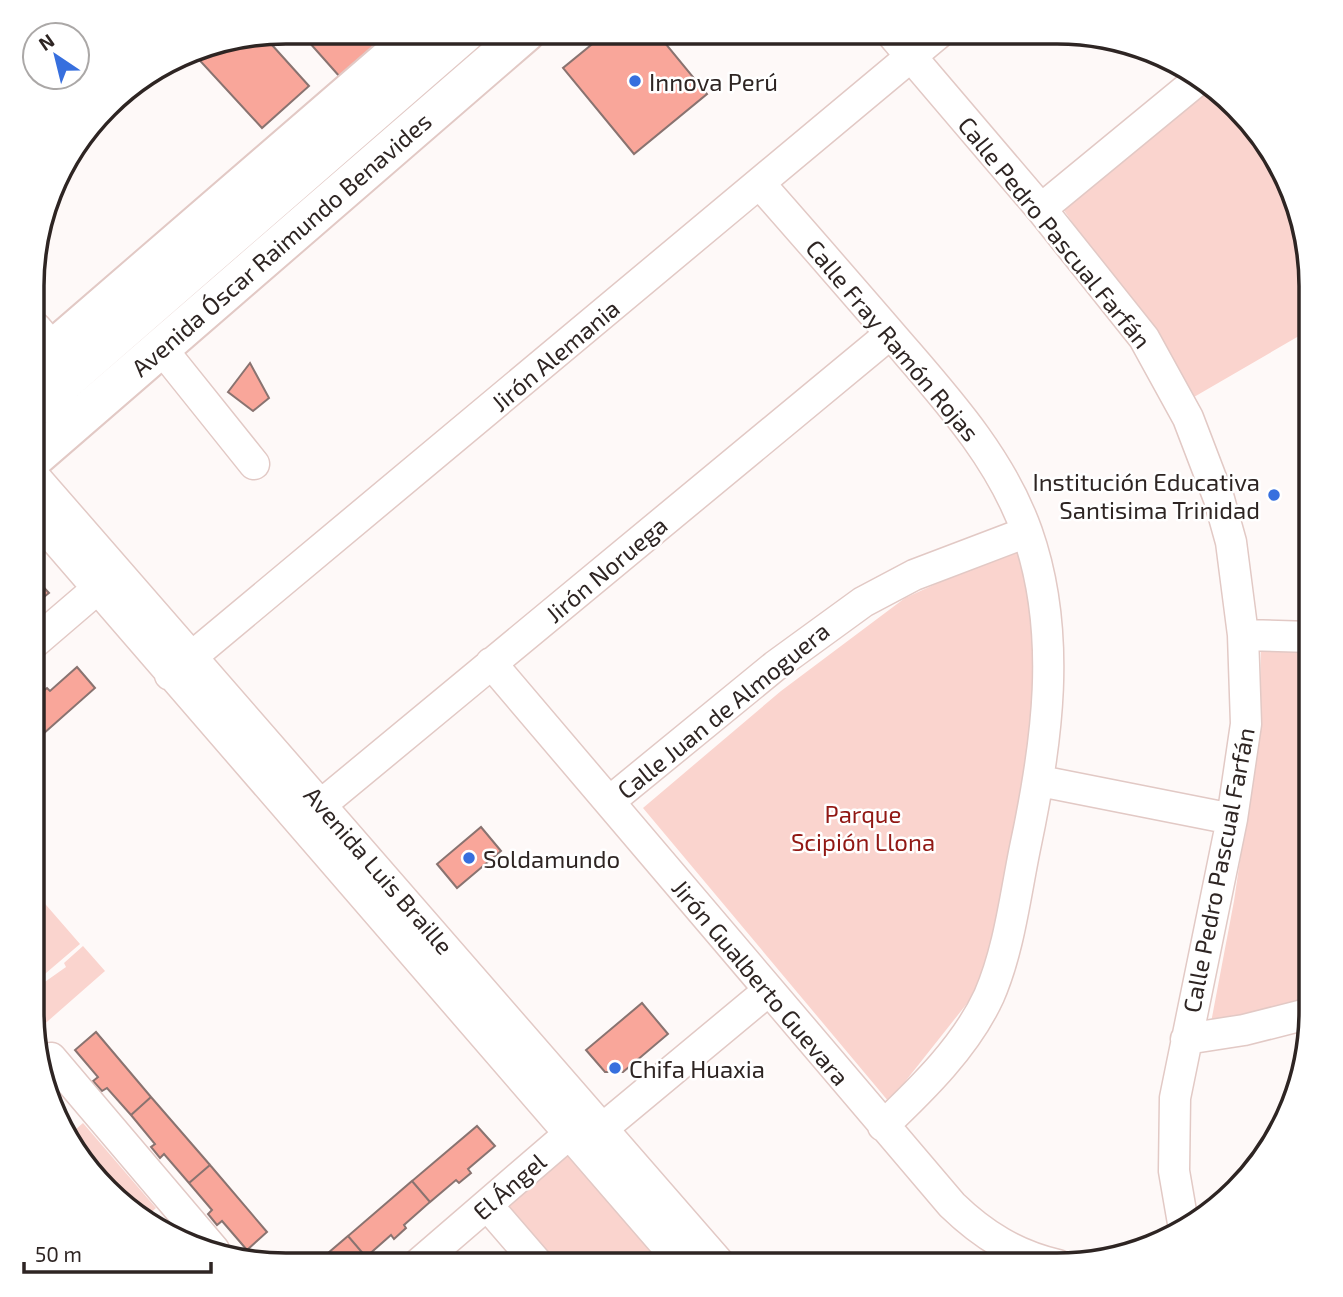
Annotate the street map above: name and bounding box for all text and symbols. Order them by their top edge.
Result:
north arrow [21,21,91,91]
text: N [34,28,58,55]
place label: Innova Perú [649,67,778,96]
marker: Innova Perú [627,73,643,89]
street label: Avenida Óscar Raimundo Benavides [125,106,437,382]
street label: Calle Pedro Pascual Farfán [953,110,1157,354]
street label: Calle Fray Ramón Rojas [800,233,986,447]
street label: Jirón Alemania [485,293,625,417]
place label: Institución Educativa Santisima Trinidad [1032,467,1260,524]
marker: Institución Educativa Santisima Trinidad [1266,487,1282,503]
street label: Jirón Noruega [539,510,673,628]
street label: Calle Juan de Almoguera [611,616,835,804]
street label: Calle Pedro Pascual Farfán [1176,725,1260,1015]
street label: Avenida Luis Braille [298,780,460,960]
park label: Parque Scipión Llona [791,799,935,856]
place label: Soldamundo [483,844,620,873]
marker: Soldamundo [461,850,477,866]
street label: Jirón Gualberto Guevara [666,873,856,1091]
place label: Chifa Huaxia [629,1054,765,1083]
marker: Chifa Huaxia [607,1060,623,1076]
street label: El Ángel [467,1147,551,1225]
scale bar [24,1230,212,1274]
text: 50 m [35,1241,82,1266]

